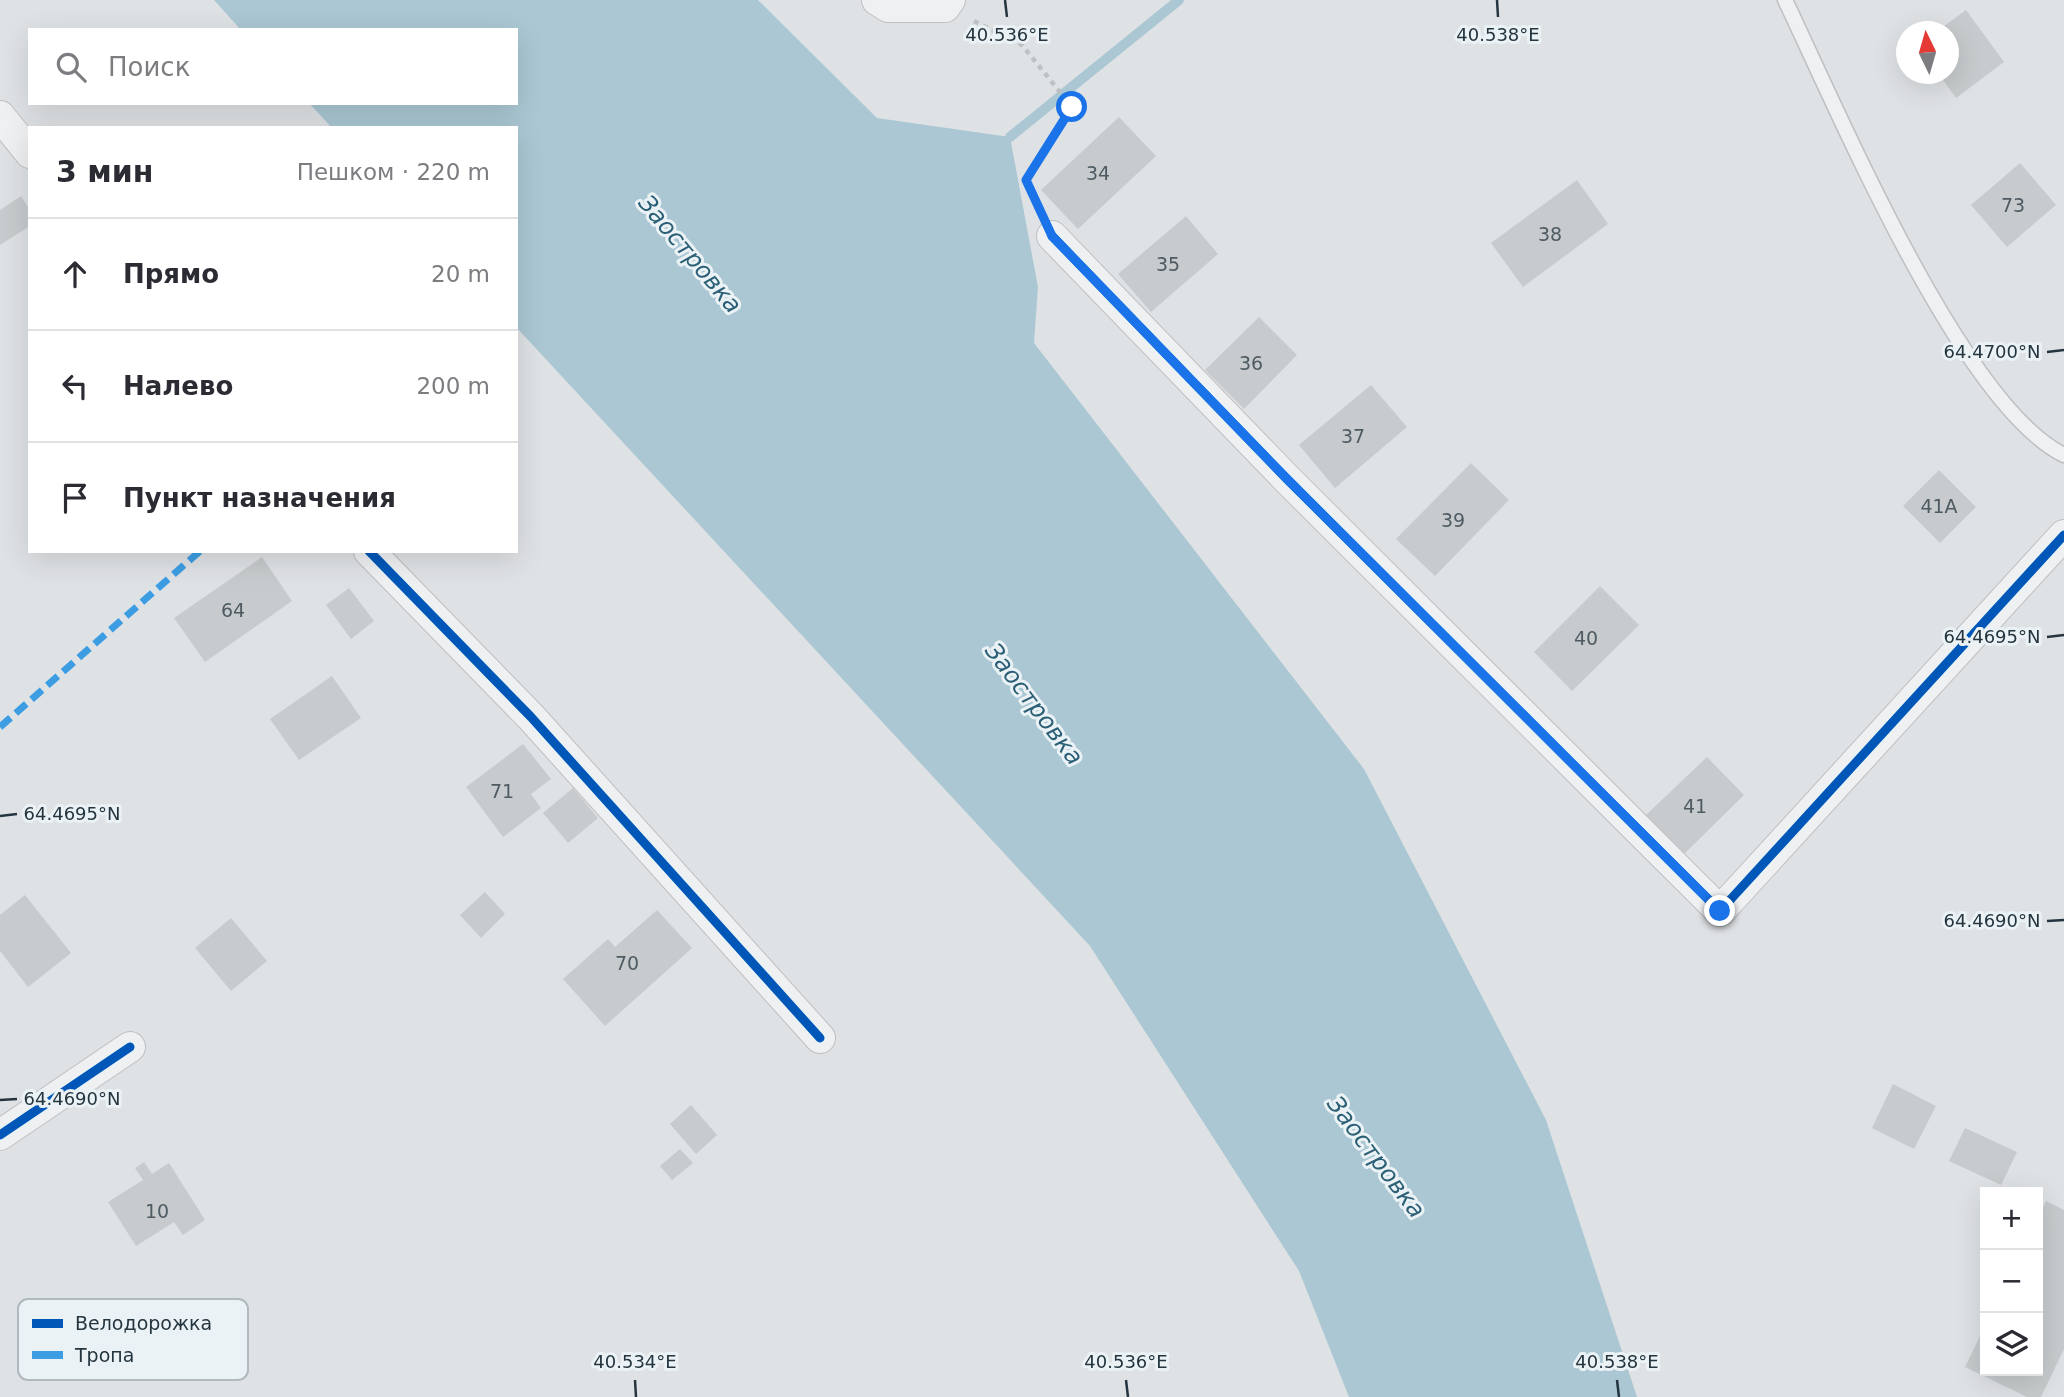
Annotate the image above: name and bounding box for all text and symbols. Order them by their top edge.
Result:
north arrow [1896,21,1959,84]
text: 40.536°E [965,24,1049,45]
text: 40.538°E [1456,24,1540,45]
search box [28,28,518,105]
icon: search [52,48,90,86]
text: Поиск [108,52,190,82]
route start [1056,91,1087,122]
text: 3 мин [56,154,154,189]
text: Пешком · 220 m [297,159,490,185]
house number: 34 [1086,162,1110,184]
water label: Заостровка [633,189,747,319]
house number: 73 [2001,194,2025,216]
house number: 38 [1538,223,1562,245]
house number: 35 [1156,253,1180,275]
icon: ahead [56,255,94,293]
text: Прямо [123,259,219,289]
text: 20 m [431,261,490,287]
text: 64.4700°N [1944,341,2040,362]
house number: 36 [1239,352,1263,374]
icon: left [56,367,94,405]
text: Налево [123,371,233,401]
text: 200 m [416,373,490,399]
house number: 37 [1341,425,1365,447]
icon: arrive [56,479,94,517]
text: Пункт назначения [123,483,396,513]
house number: 41А [1920,495,1958,517]
house number: 39 [1441,509,1465,531]
house number: 64 [221,599,245,621]
text: 64.4695°N [1944,626,2040,647]
house number: 40 [1574,627,1598,649]
water label: Заостровка [979,638,1089,770]
house number: 71 [490,780,514,802]
house number: 41 [1683,795,1707,817]
text: 64.4695°N [24,803,120,824]
route end [1704,895,1735,926]
text: 64.4690°N [1944,910,2040,931]
house number: 70 [615,952,639,974]
text: 64.4690°N [24,1088,120,1109]
water label: Заостровка [1321,1091,1431,1223]
map controls [1980,1187,2043,1376]
button: + [1980,1187,2043,1250]
house number: 10 [145,1200,169,1222]
button: − [1980,1250,2043,1313]
legend [18,1299,248,1380]
text: Велодорожка [75,1312,212,1334]
button: layers [1980,1313,2043,1376]
text: Тропа [74,1344,134,1366]
text: 40.534°E [593,1351,677,1372]
text: 40.536°E [1084,1351,1168,1372]
text: 40.538°E [1575,1351,1659,1372]

